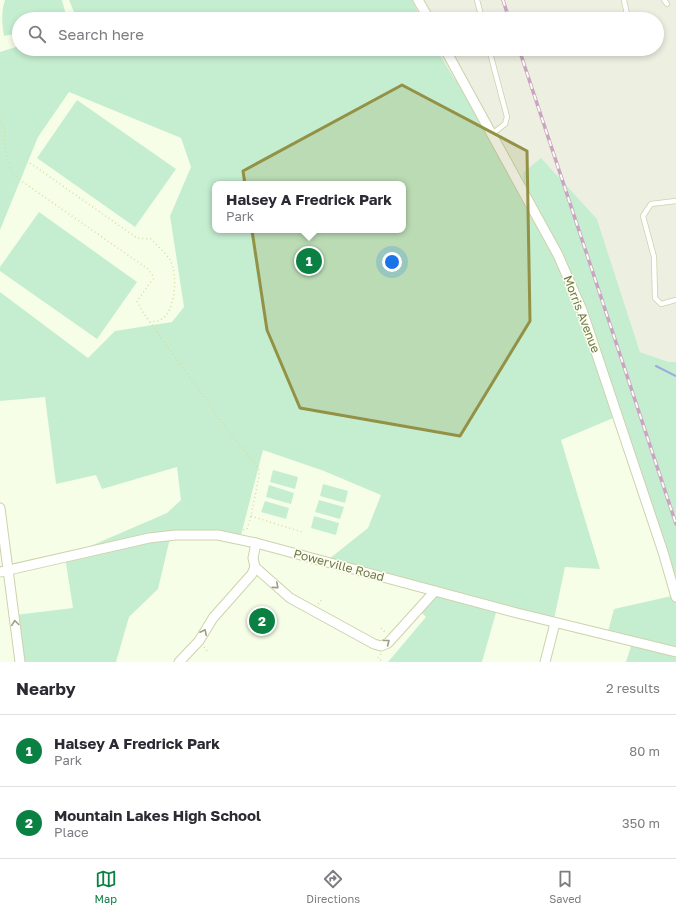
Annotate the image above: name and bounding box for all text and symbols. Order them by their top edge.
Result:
search box [12,12,664,56]
icon: search [26,23,48,45]
text: Search here [58,25,144,43]
popup [212,181,406,233]
text: Halsey A Fredrick Park [226,190,392,208]
text: Park [226,208,254,224]
pin: 1 [296,246,322,276]
your location [382,252,402,272]
street label: Morris Avenue [560,273,604,355]
street label: Powerville Road [292,546,386,584]
one-way arrow [271,581,279,588]
pin: 2 [249,606,275,636]
one-way arrow [11,620,20,626]
one-way arrow [199,629,207,636]
one-way arrow [383,639,390,646]
text: Nearby [16,678,76,699]
text: 2 results [606,680,660,696]
text: Halsey A Fredrick Park [54,734,220,752]
text: 1 [26,743,32,759]
text: 80 m [629,743,660,759]
text: Park [54,752,82,768]
text: Mountain Lakes High School [54,806,261,824]
text: 2 [25,815,33,831]
text: 350 m [622,815,660,831]
text: Place [54,824,89,840]
tab: Map [95,868,117,905]
tab: Directions [306,868,360,905]
tab: Saved [549,868,581,905]

